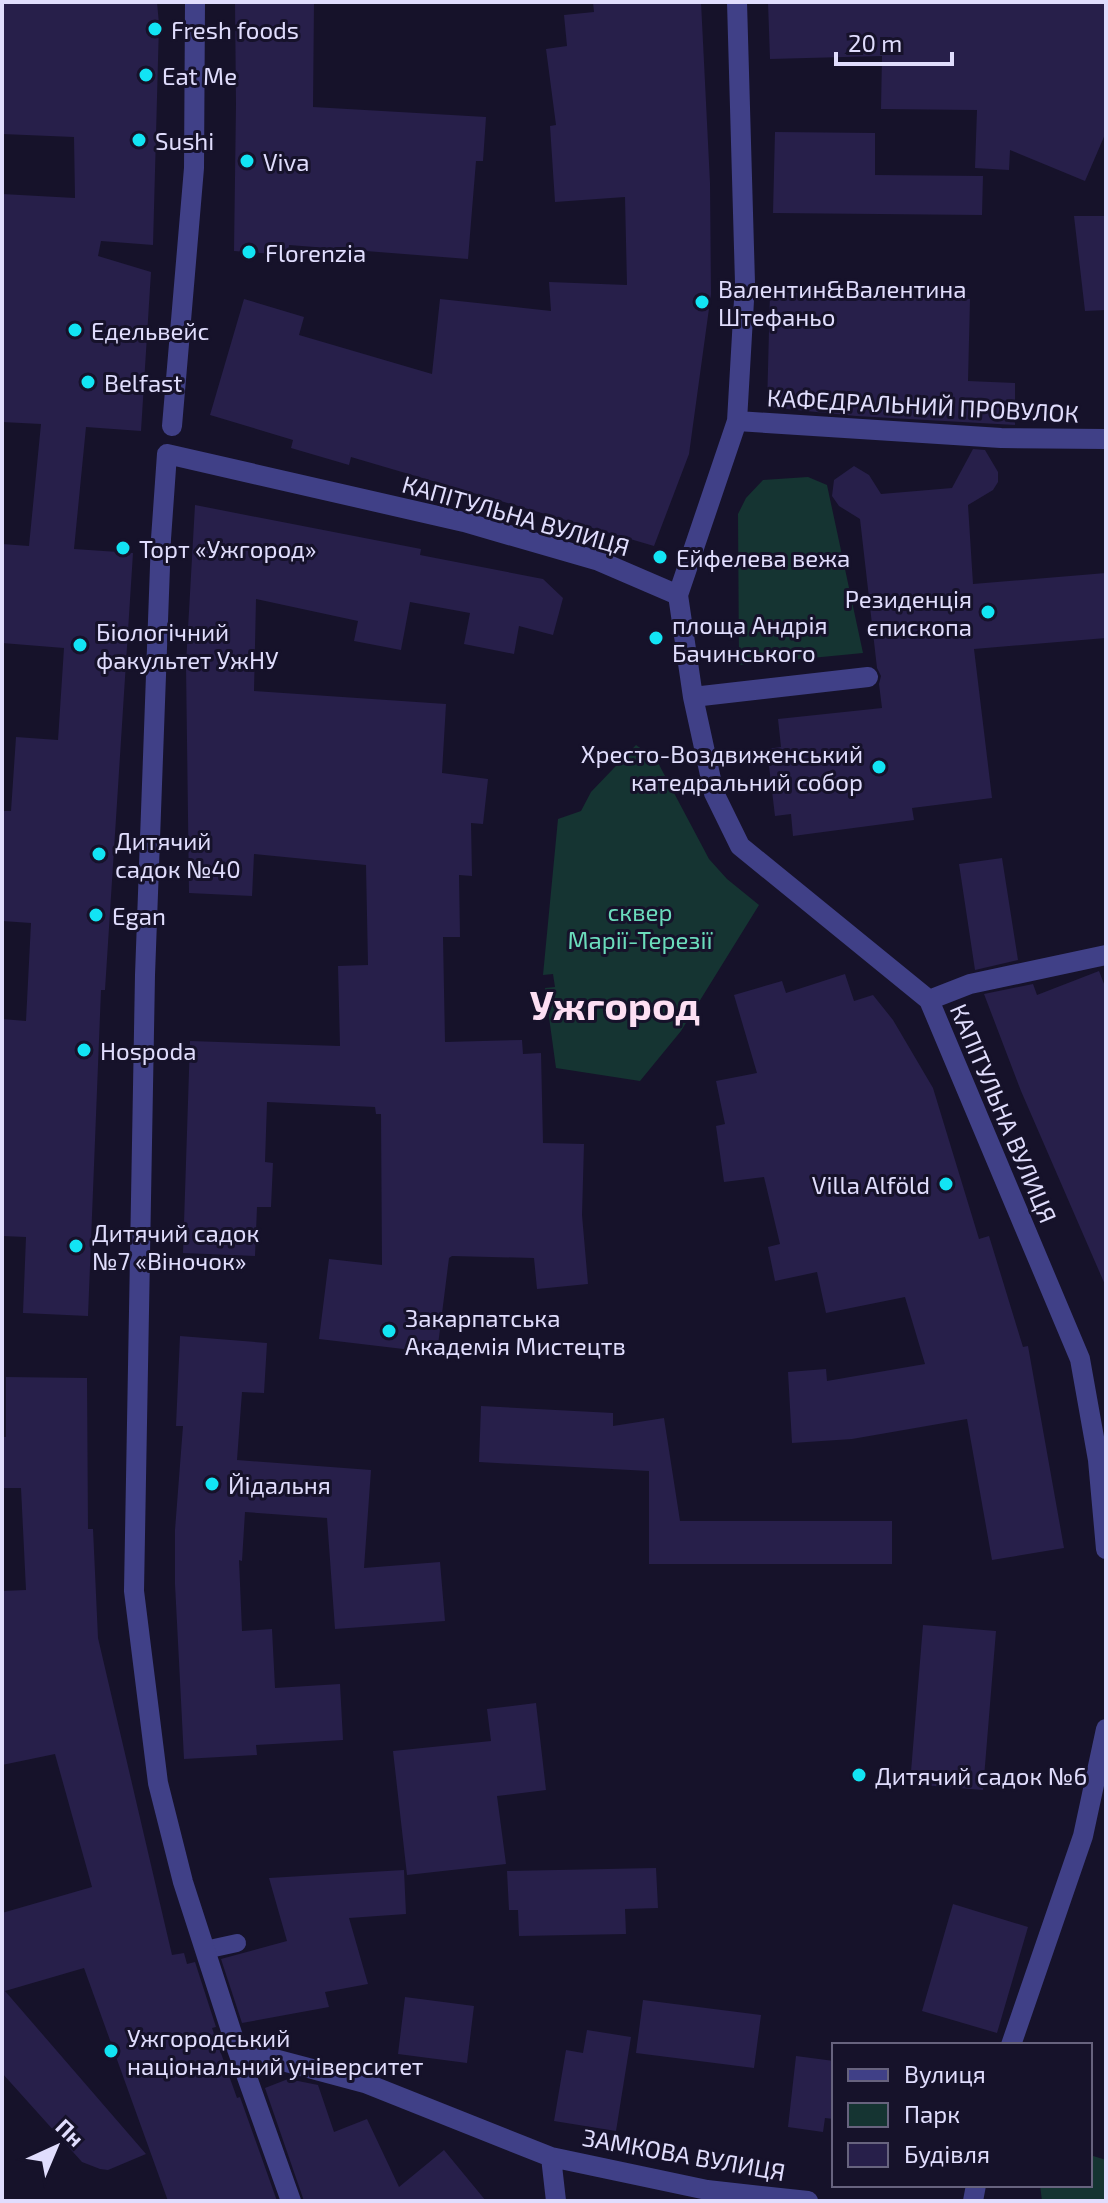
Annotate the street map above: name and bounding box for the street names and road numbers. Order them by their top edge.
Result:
street label: КАФЕДРАЛЬНИЙ ПРОВУЛОК [766,382,1080,428]
street label: КАПІТУЛЬНА ВУЛИЦЯ [399,469,633,561]
street label: КАПІТУЛЬНА ВУЛИЦЯ [945,999,1063,1227]
street label: ЗАМКОВА ВУЛИЦЯ [580,2122,788,2186]

